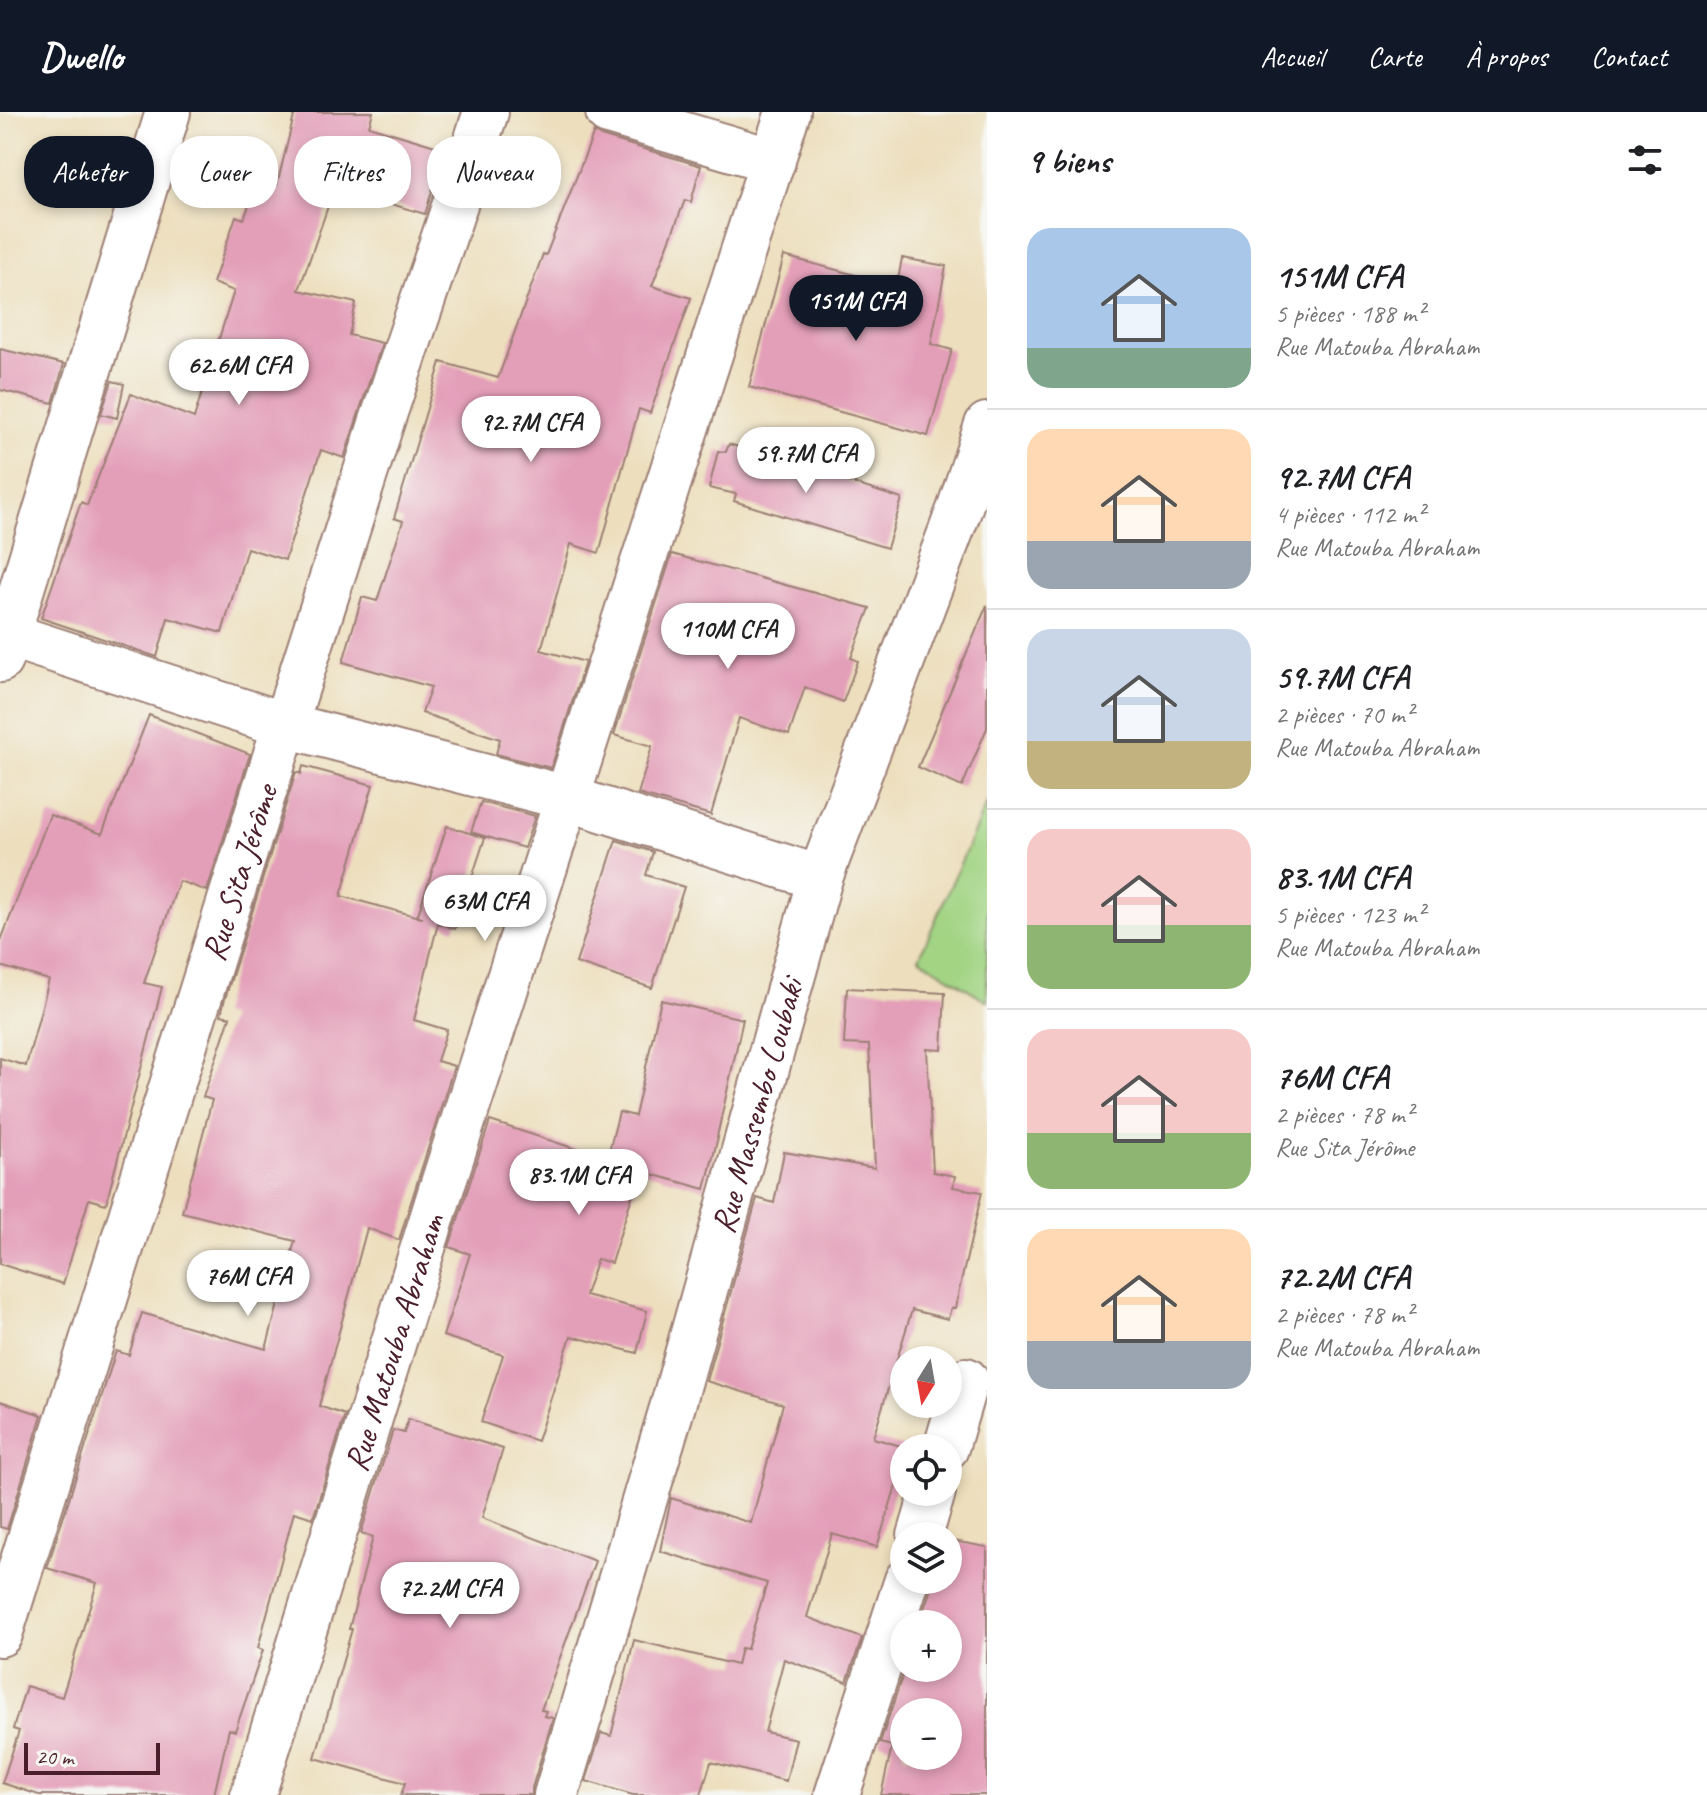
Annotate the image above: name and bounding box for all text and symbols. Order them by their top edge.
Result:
text: Dwello [40,33,123,80]
text: Accueil [1261,39,1324,74]
text: Carte [1368,39,1422,74]
text: À propos [1466,39,1547,74]
text: Contact [1591,39,1667,74]
chip: Acheter [24,136,154,208]
chip: Louer [170,136,278,208]
chip: Filtres [294,136,411,208]
chip: Nouveau [427,136,561,208]
icon: filters [1623,138,1667,182]
text: 9 biens [1027,139,1111,182]
text: 151M CFA [1275,254,1403,297]
icon: home [1091,260,1187,356]
pin: 151M CFA [773,275,939,343]
text: 151M CFA [807,284,905,317]
text: 5 pièces · 188 m² [1275,297,1424,330]
text: Rue Matouba Abraham [1275,330,1479,363]
pin: 62.6M CFA [147,339,331,407]
text: 62.6M CFA [187,348,291,381]
pin: 92.7M CFA [439,396,623,464]
text: 92.7M CFA [480,405,582,438]
pin: 59.7M CFA [714,427,898,495]
text: 59.7M CFA [755,436,857,469]
text: 92.7M CFA [1275,455,1409,498]
icon: home [1091,461,1187,557]
text: 4 pièces · 112 m² [1275,498,1424,531]
text: Rue Matouba Abraham [1275,531,1479,564]
pin: 110M CFA [645,603,811,671]
text: 110M CFA [679,612,777,645]
text: 59.7M CFA [1275,655,1409,698]
icon: home [1091,661,1187,757]
text: 2 pièces · 70 m² [1275,698,1413,731]
text: Rue Matouba Abraham [1275,731,1479,764]
street label: Rue Sita Jérôme [191,776,287,966]
text: 83.1M CFA [1275,855,1410,898]
icon: home [1091,861,1187,957]
pin: 63M CFA [411,875,559,943]
text: 63M CFA [442,884,528,917]
text: 5 pièces · 123 m² [1275,898,1424,931]
text: Rue Matouba Abraham [1275,931,1479,964]
street label: Rue Massembo Loubaki [701,969,814,1238]
text: 76M CFA [1275,1055,1388,1098]
icon: home [1091,1061,1187,1157]
text: 2 pièces · 78 m² [1275,1098,1413,1131]
text: Rue Sita Jérôme [1275,1131,1414,1164]
pin: 83.1M CFA [487,1149,671,1217]
text: 83.1M CFA [527,1158,631,1191]
street label: Rue Matouba Abraham [333,1207,454,1476]
pin: 76M CFA [174,1250,322,1318]
text: 72.2M CFA [1275,1255,1410,1298]
text: 76M CFA [205,1259,291,1292]
icon: home [1091,1261,1187,1357]
text: 2 pièces · 78 m² [1275,1298,1413,1331]
text: Rue Matouba Abraham [1275,1331,1479,1364]
north arrow [890,1346,962,1418]
map controls [890,1346,962,1770]
button: locate [890,1434,962,1506]
button: layers [890,1522,962,1594]
pin: 72.2M CFA [358,1562,542,1630]
text: 72.2M CFA [398,1571,502,1604]
button: + [890,1610,962,1682]
button: − [890,1698,962,1770]
scale bar [24,1739,160,1775]
text: 20 m [36,1743,73,1771]

